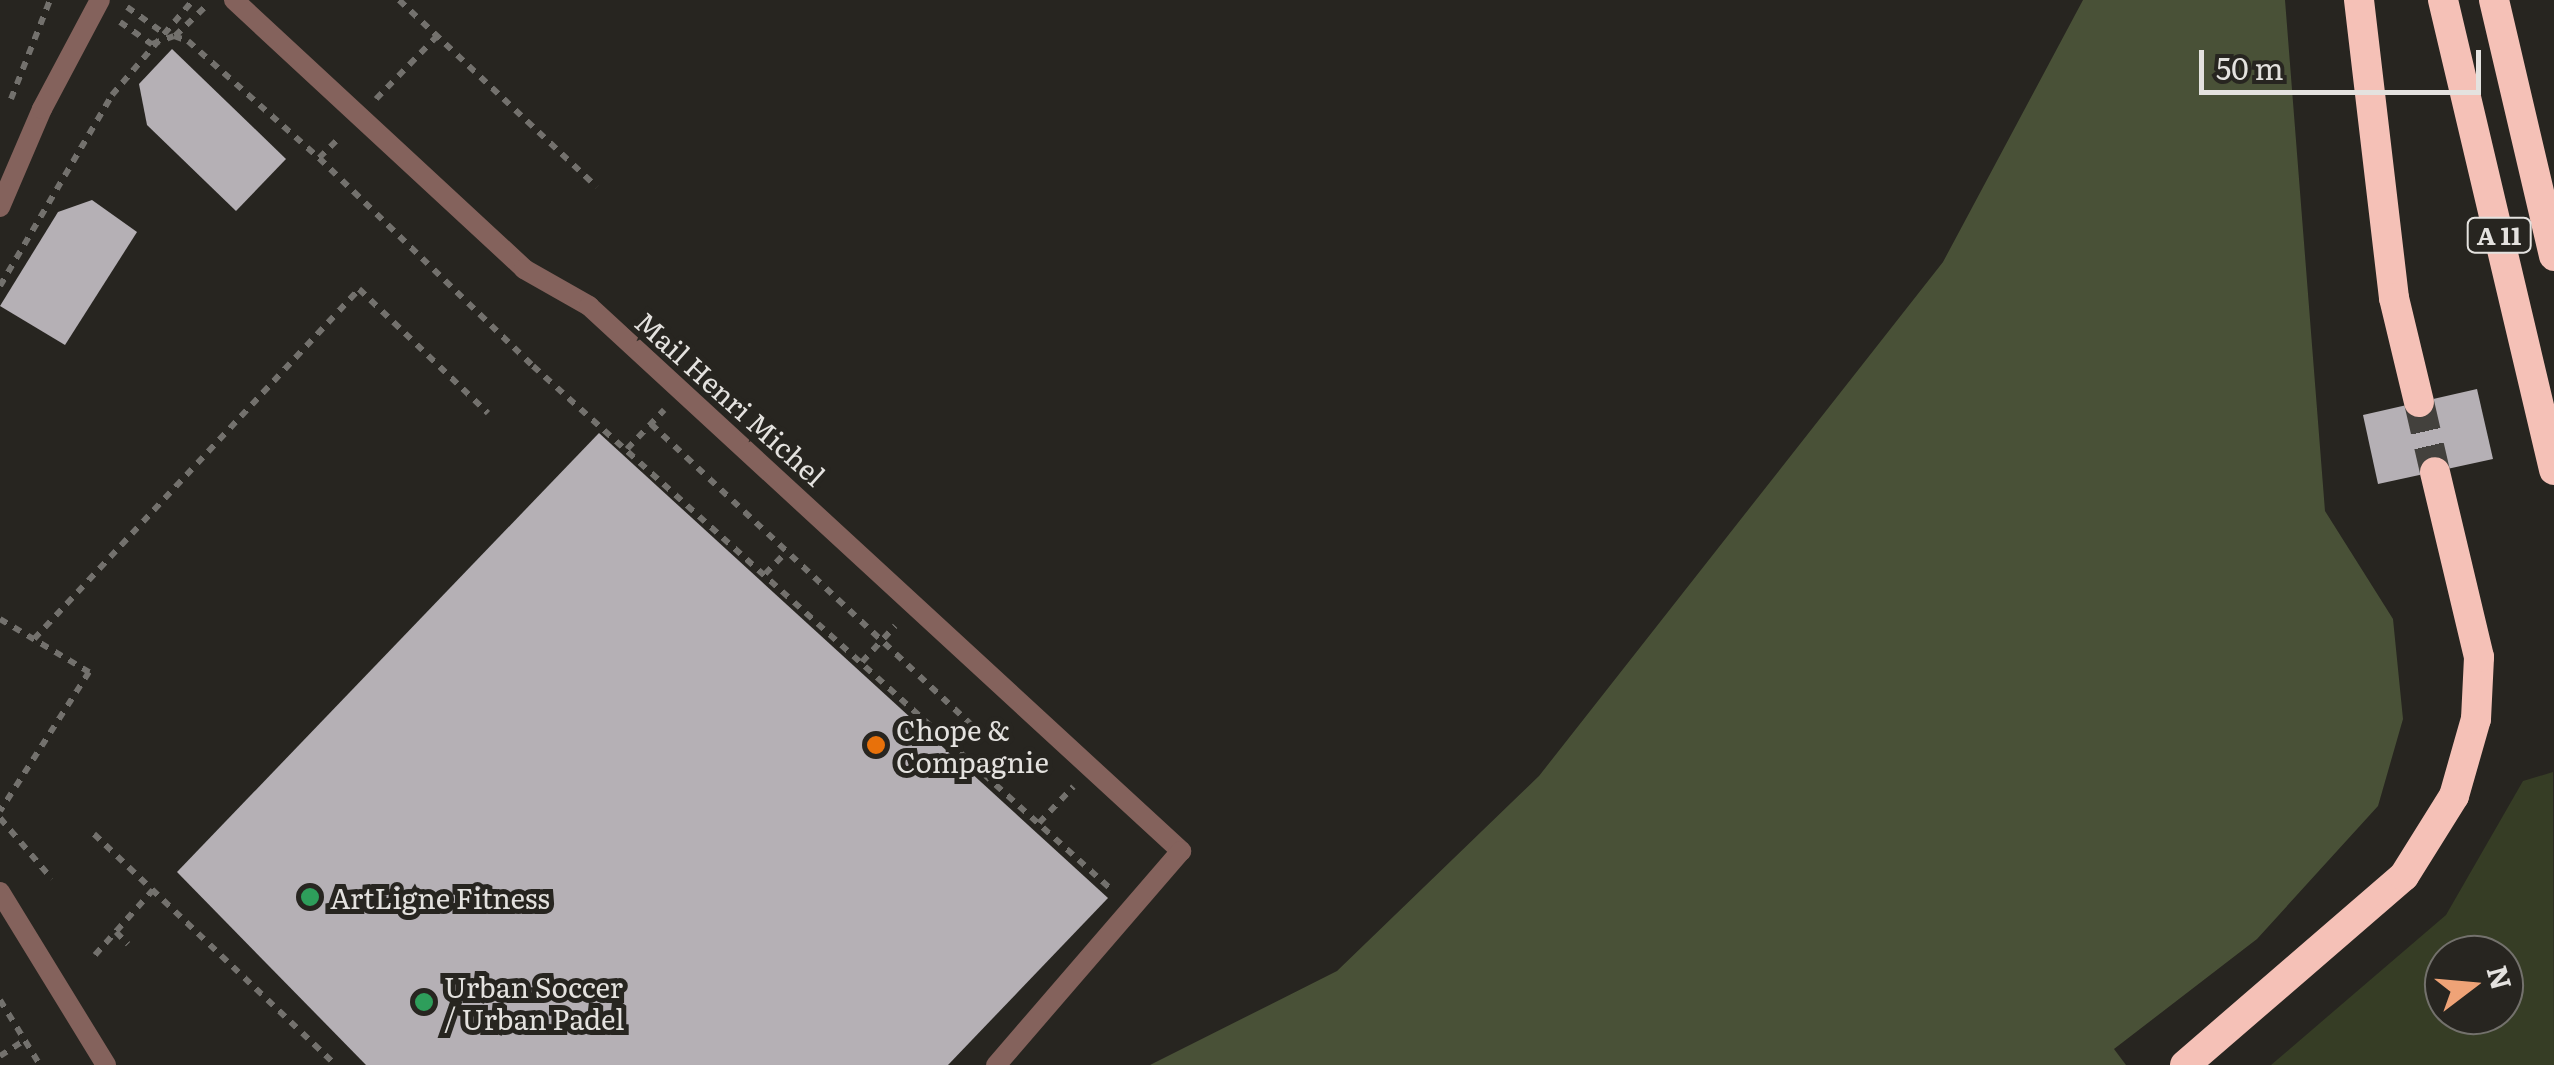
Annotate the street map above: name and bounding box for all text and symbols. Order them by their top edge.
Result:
scale bar [2204,30,2486,92]
text: 50 m [2216,45,2284,89]
road number: A 11 [2466,215,2532,255]
street label: Mail Henri Michel [629,304,833,492]
place label: Chope & Compagnie [896,712,1049,778]
marker: Chope & Compagnie [865,734,887,756]
place label: ArtLigne Fitness [330,880,550,914]
marker: ArtLigne Fitness [299,886,321,908]
north arrow [2424,935,2524,1035]
text: N [2477,960,2524,994]
place label: Urban Soccer / Urban Padel [444,969,624,1035]
marker: Urban Soccer / Urban Padel [413,991,435,1013]

